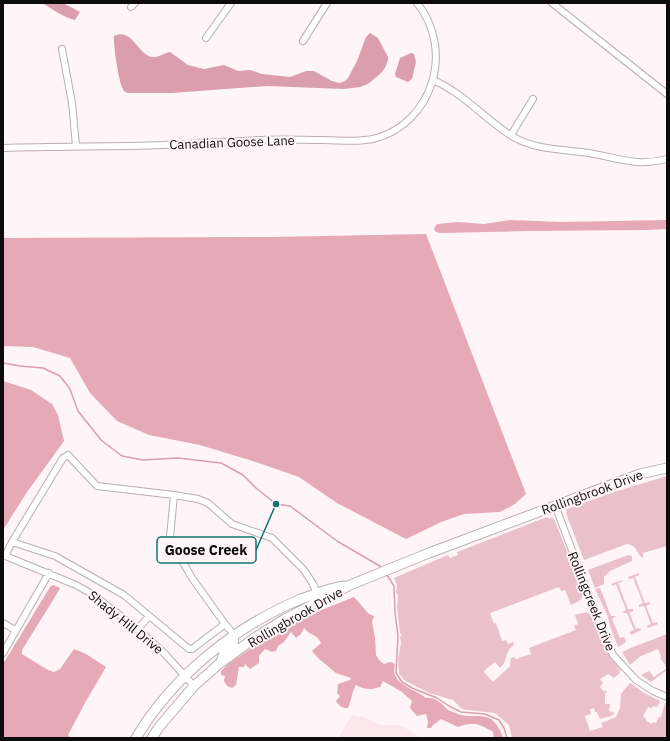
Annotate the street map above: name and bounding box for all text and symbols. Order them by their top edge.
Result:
street label: Canadian Goose Lane [169,132,295,153]
street label: Rollingbrook Drive [539,466,645,519]
callout: Goose Creek [157,537,256,563]
text: Goose Creek [165,541,248,559]
street label: Rollingcreek Drive [564,549,619,653]
street label: Rollingbrook Drive [245,583,346,651]
street label: Shady Hill Drive [85,587,167,658]

